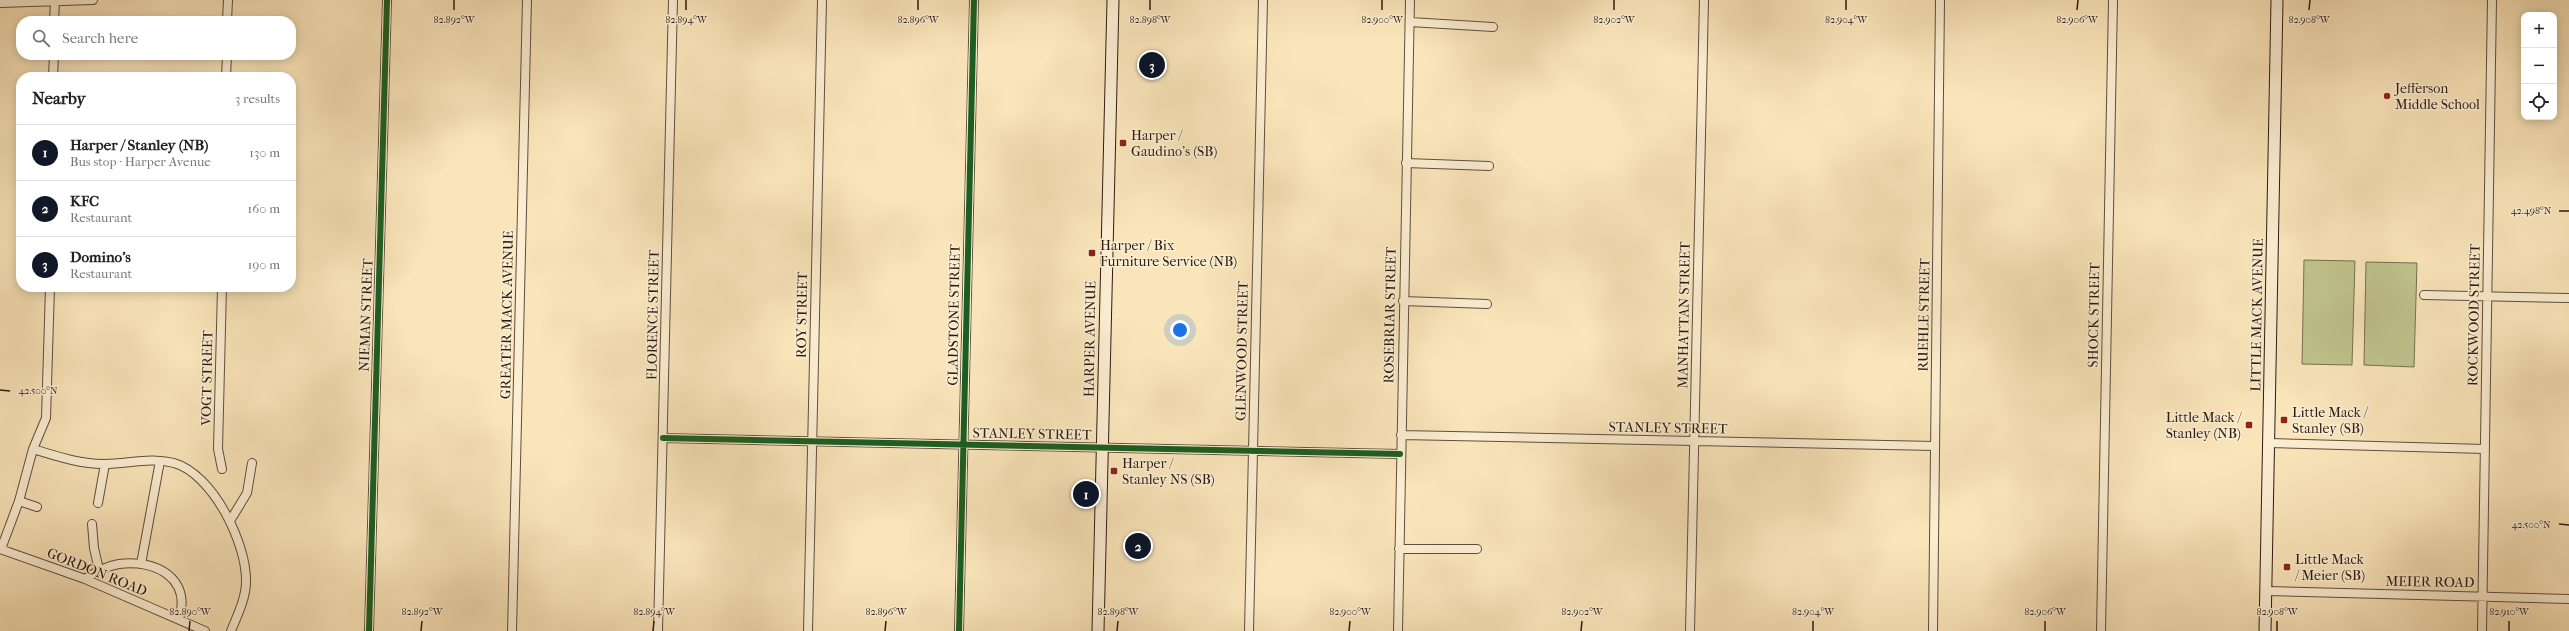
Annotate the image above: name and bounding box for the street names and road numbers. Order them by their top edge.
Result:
street label: GREATER MACK AVENUE [497,230,517,399]
street label: LITTLE MACK AVENUE [2247,238,2267,392]
street label: MANHATTAN STREET [1674,241,1694,389]
street label: ROCKWOOD STREET [2464,243,2484,386]
street label: GLADSTONE STREET [944,244,964,386]
street label: ROSEBRIAR STREET [1380,246,1400,384]
street label: FLORENCE STREET [643,249,663,380]
street label: NIEMAN STREET [356,257,376,372]
street label: RUEHLE STREET [1915,258,1933,372]
street label: SHOCK STREET [2085,262,2103,368]
street label: ROY STREET [793,271,811,358]
street label: HARPER AVENUE [1080,280,1100,397]
street label: GLENWOOD STREET [1232,280,1252,421]
street label: VOGT STREET [198,329,216,427]
street label: STANLEY STREET [1608,418,1728,438]
street label: STANLEY STREET [972,424,1092,444]
street label: GORDON ROAD [44,544,150,600]
street label: MEIER ROAD [2385,573,2475,591]

